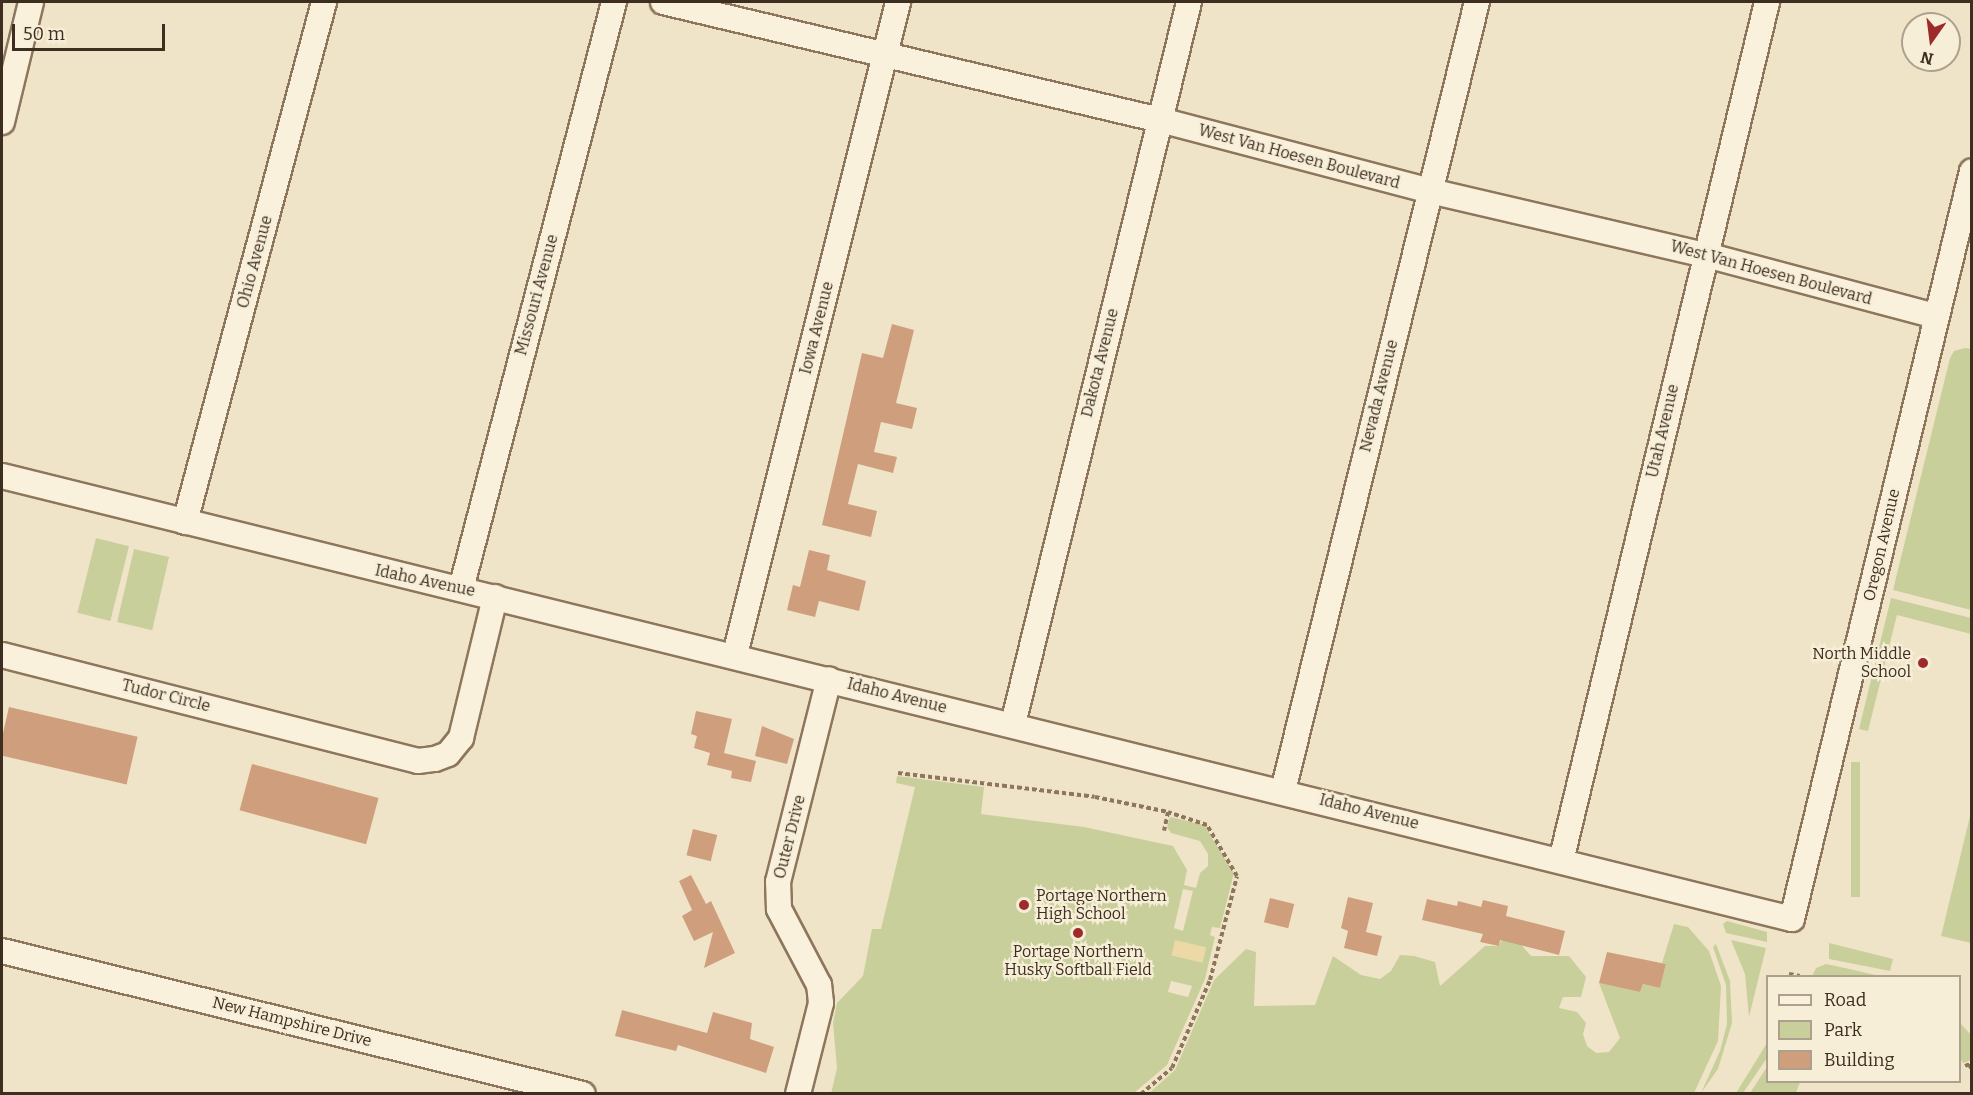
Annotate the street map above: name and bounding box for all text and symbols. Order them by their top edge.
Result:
scale bar [15,12,168,50]
north arrow [1901,12,1961,72]
text: 50 m [23,23,65,45]
text: N [1919,47,1935,69]
street label: West Van Hoesen Boulevard [1196,121,1402,193]
street label: Ohio Avenue [233,214,277,310]
street label: Missouri Avenue [512,232,562,358]
street label: West Van Hoesen Boulevard [1668,237,1874,309]
street label: Iowa Avenue [796,280,838,376]
street label: Dakota Avenue [1077,307,1123,419]
street label: Nevada Avenue [1356,338,1402,454]
street label: Utah Avenue [1643,382,1683,480]
street label: Oregon Avenue [1860,487,1904,603]
street label: Idaho Avenue [373,561,477,601]
place label: North Middle School [1812,644,1911,682]
marker: North Middle School [1916,656,1930,670]
street label: Idaho Avenue [845,674,949,718]
street label: Tudor Circle [120,676,212,716]
street label: Idaho Avenue [1317,790,1421,834]
street label: Outer Drive [770,793,810,881]
place label: Portage Northern High School [1036,886,1167,924]
marker: Portage Northern High School [1017,898,1031,912]
marker: Portage Northern Husky Softball Field [1071,926,1085,940]
place label: Portage Northern Husky Softball Field [1004,942,1152,980]
legend [1766,975,1961,1083]
text: Road [1824,989,1866,1011]
street label: New Hampshire Drive [210,993,374,1051]
text: Park [1824,1019,1862,1041]
text: Building [1824,1049,1895,1071]

